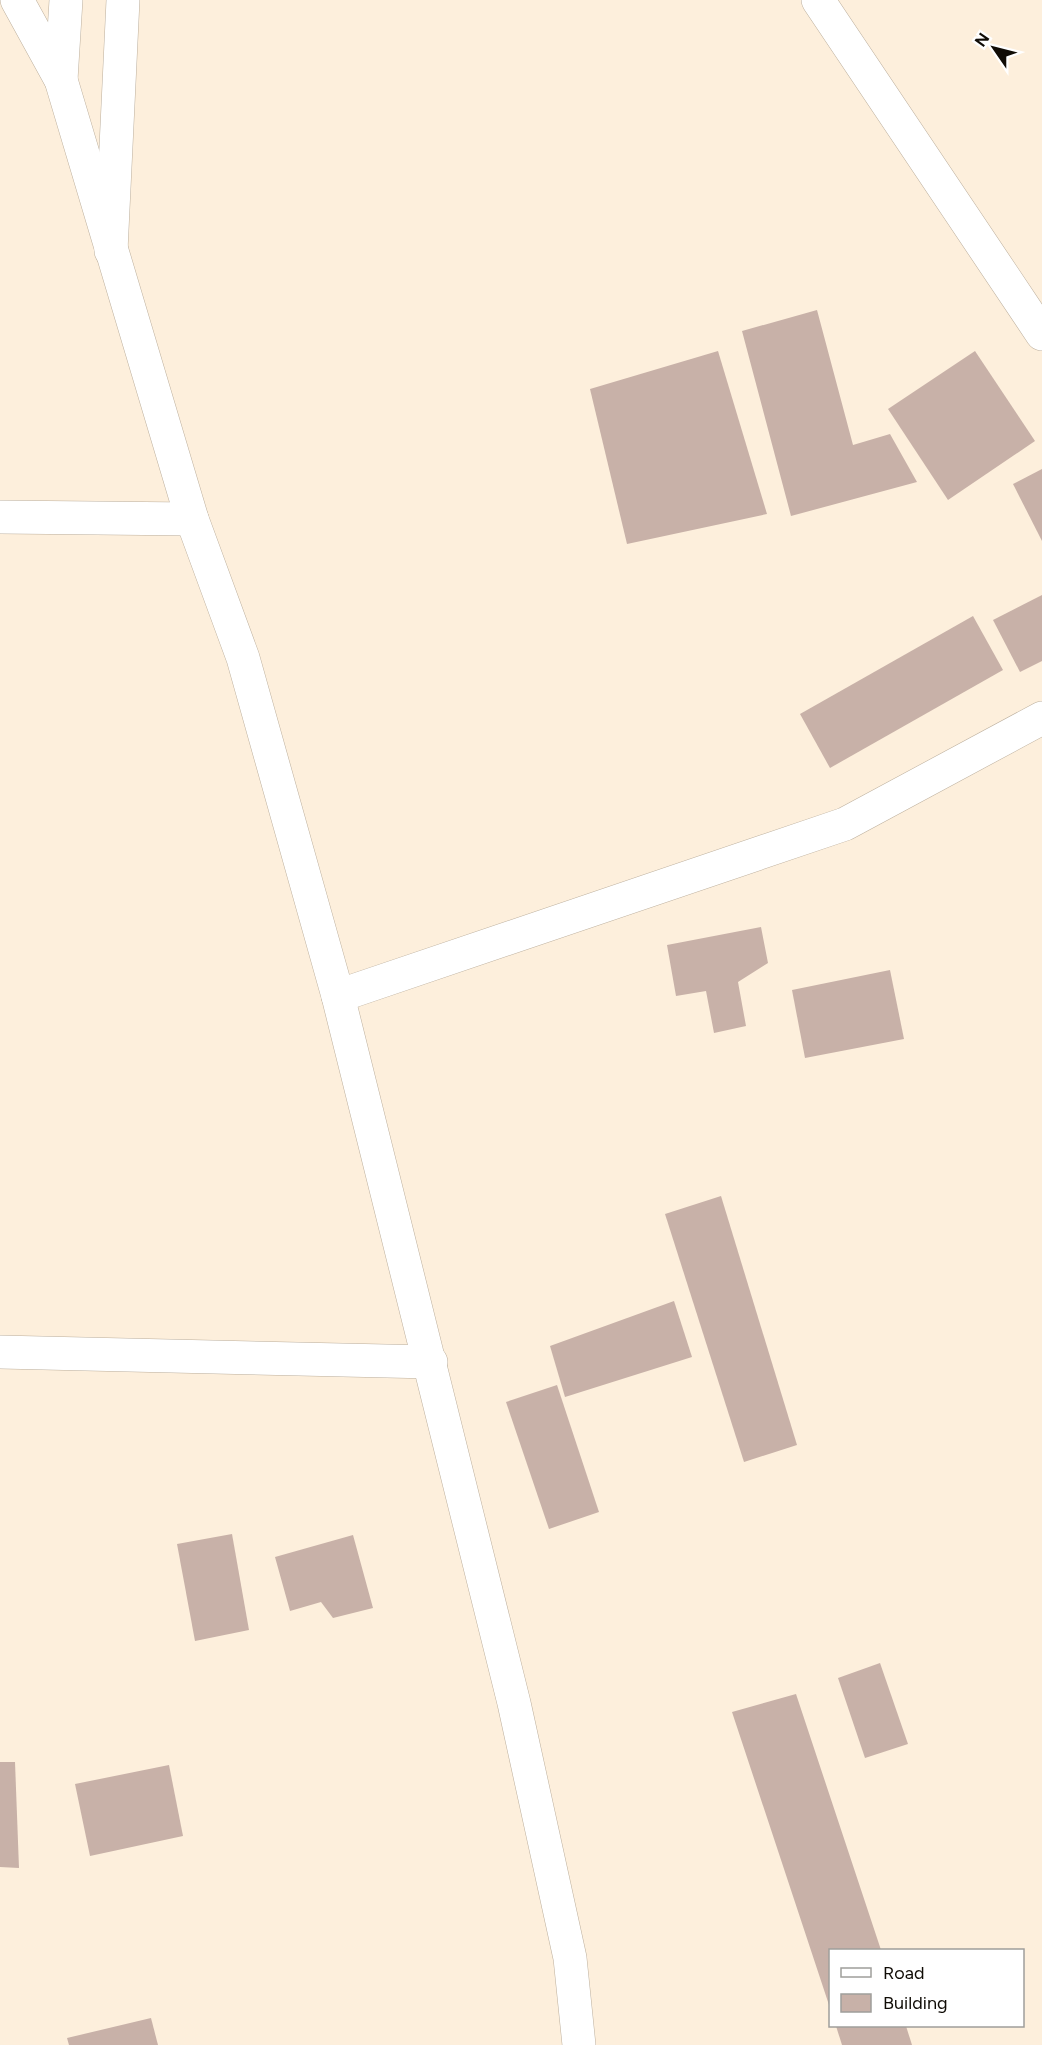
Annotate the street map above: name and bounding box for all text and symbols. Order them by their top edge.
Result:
north arrow [964,18,1024,78]
text: N [971,29,993,50]
legend [829,1949,1024,2027]
text: Road [883,1962,924,1984]
text: Building [883,1992,948,2014]

